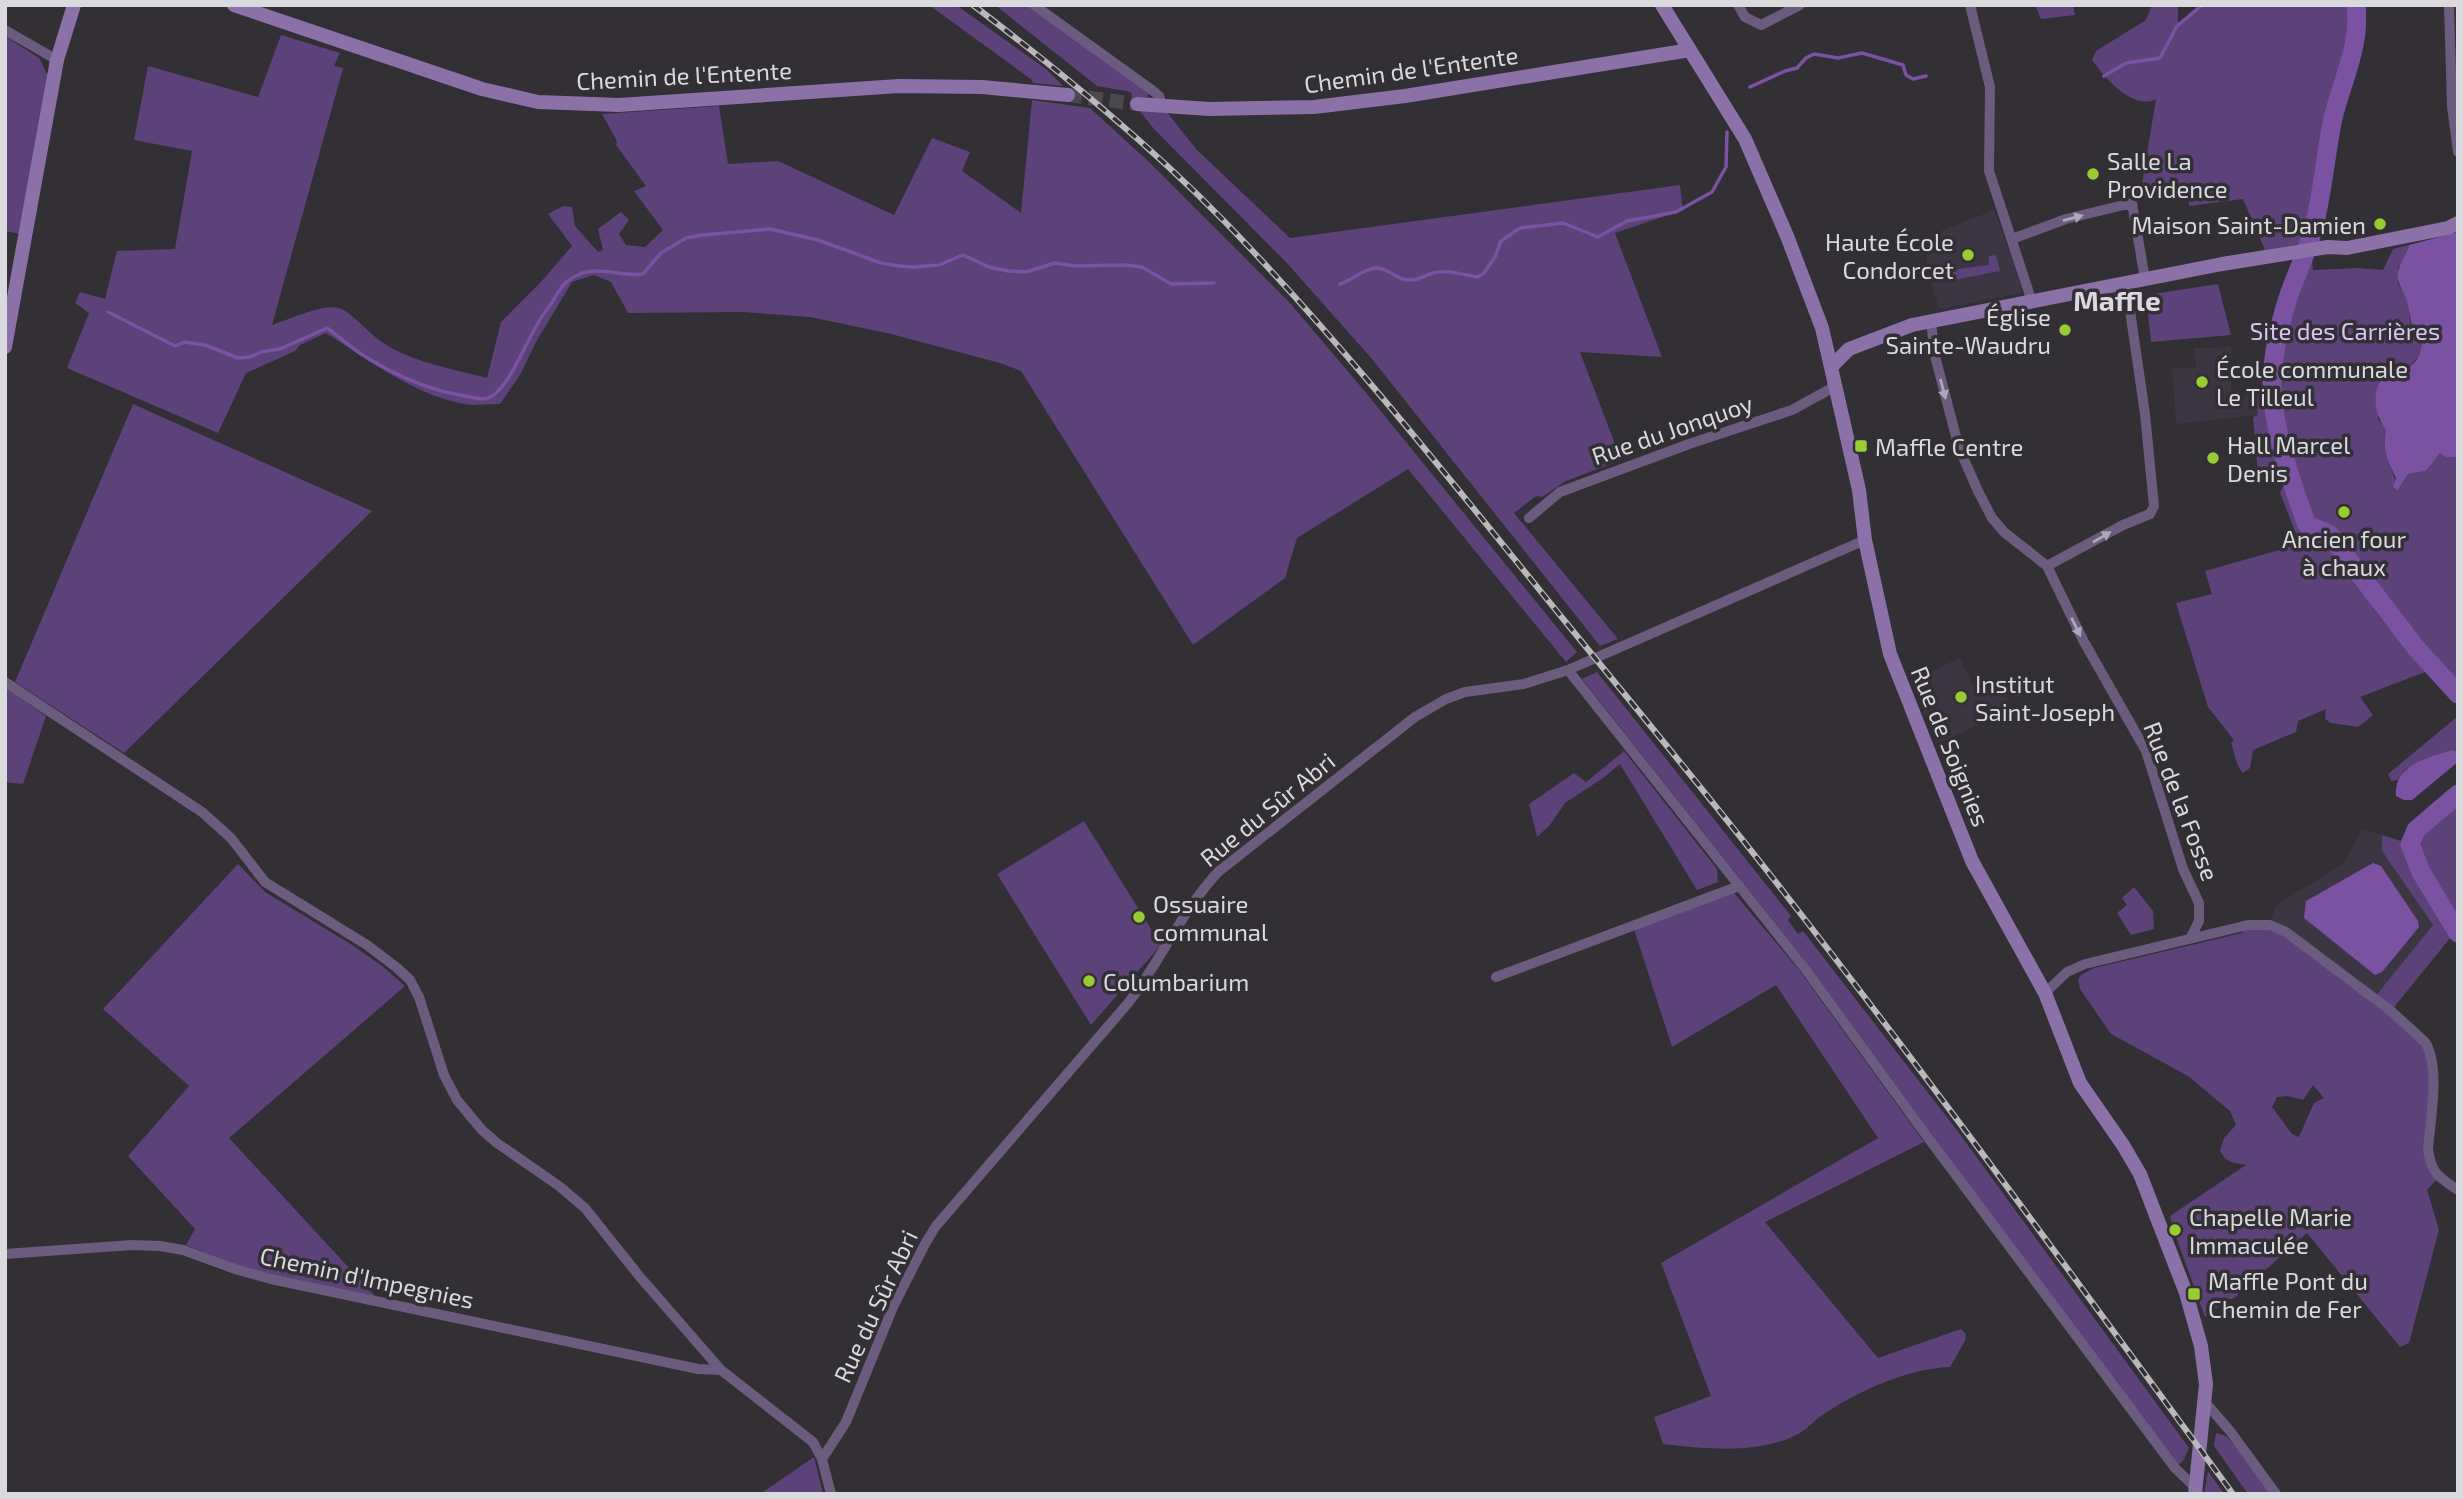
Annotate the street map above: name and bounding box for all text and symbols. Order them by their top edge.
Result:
street label: Chemin de l'Entente [1302,40,1520,98]
street label: Chemin de l'Entente [575,55,793,95]
place label: Salle La Providence [2107,146,2228,203]
marker: Salle La Providence [2085,166,2101,182]
place label: Maison Saint-Damien [2131,210,2366,239]
one-way arrow [2063,212,2084,222]
marker: Maison Saint-Damien [2372,216,2388,232]
place label: Haute École Condorcet [1825,227,1954,284]
marker: Haute École Condorcet [1960,247,1976,263]
district label: Maffle [2073,283,2161,317]
place label: Église Sainte-Waudru [1886,302,2051,359]
park label: Site des Carrières [2250,316,2440,345]
marker: Église Sainte-Waudru [2057,322,2073,338]
place label: École communale Le Tilleul [2216,354,2408,411]
marker: École communale Le Tilleul [2194,374,2210,390]
one-way arrow [1938,378,1949,400]
street label: Rue du Jonquoy [1588,388,1757,470]
place label: Hall Marcel Denis [2227,430,2350,487]
place label: Maffle Centre [1875,432,2023,461]
marker: Maffle Centre [1853,438,1869,454]
marker: Hall Marcel Denis [2205,450,2221,466]
marker: Ancien four à chaux [2336,504,2352,520]
place label: Ancien four à chaux [2282,524,2406,581]
one-way arrow [2092,531,2111,543]
one-way arrow [2071,617,2082,637]
street label: Rue de Soignies [1906,662,1996,830]
place label: Institut Saint-Joseph [1975,669,2115,726]
marker: Institut Saint-Joseph [1953,689,1969,705]
street label: Rue de la Fosse [2138,717,2226,885]
street label: Rue du Sûr Abri [1194,746,1340,872]
place label: Ossuaire communal [1153,889,1268,946]
marker: Ossuaire communal [1131,909,1147,925]
place label: Columbarium [1103,967,1249,996]
marker: Columbarium [1081,973,1097,989]
place label: Chapelle Marie Immaculée [2189,1202,2352,1259]
marker: Chapelle Marie Immaculée [2167,1222,2183,1238]
street label: Rue du Sûr Abri [827,1225,923,1387]
street label: Chemin d'Impegnies [257,1240,477,1314]
place label: Maffle Pont du Chemin de Fer [2208,1266,2368,1323]
marker: Maffle Pont du Chemin de Fer [2186,1286,2202,1302]

